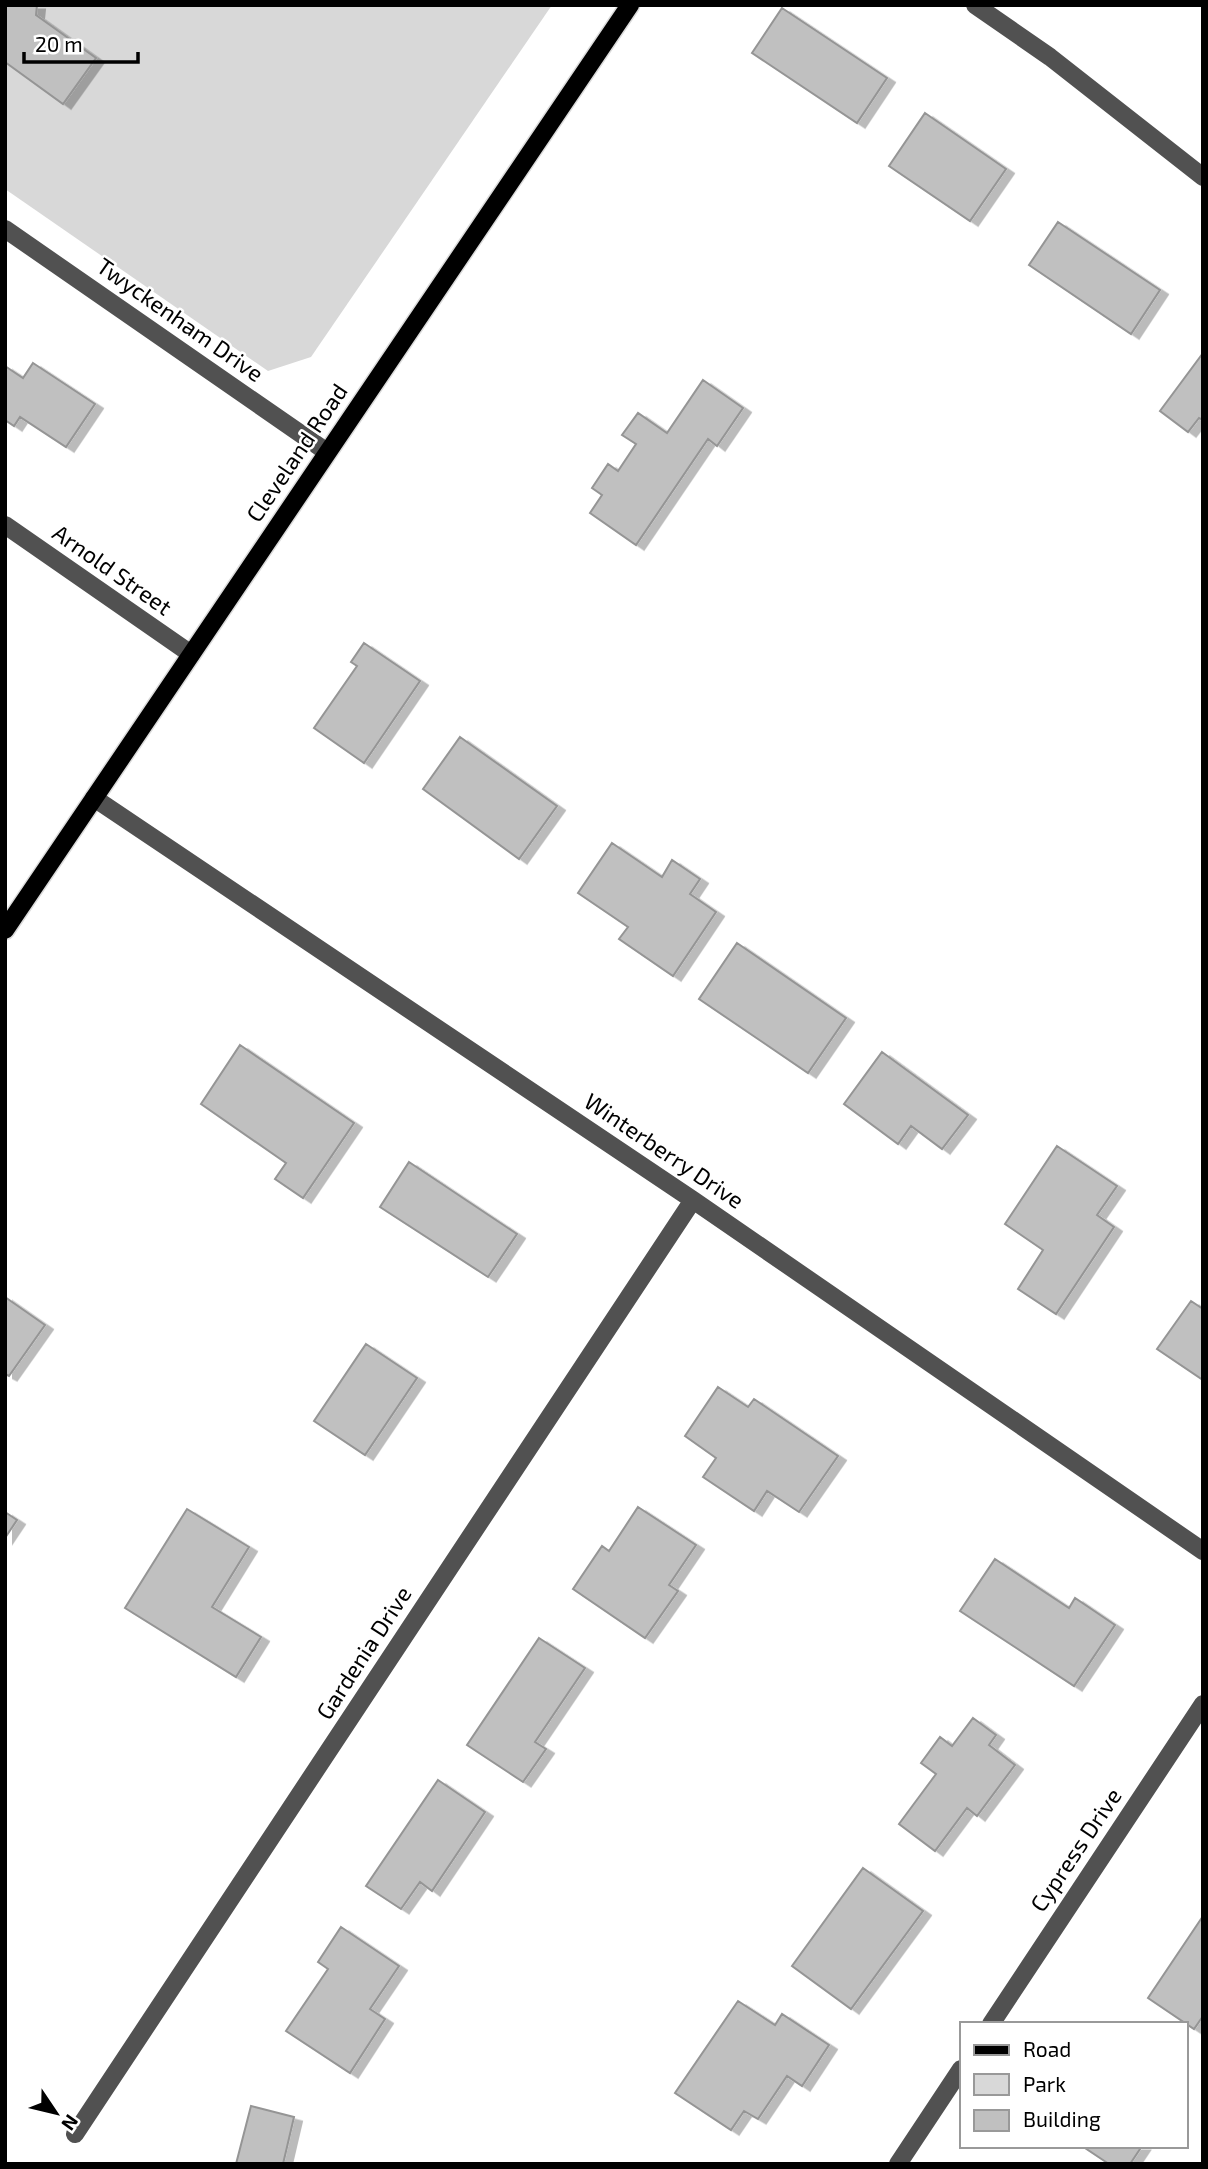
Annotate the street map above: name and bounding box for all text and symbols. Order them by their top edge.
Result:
scale bar [24,21,138,65]
text: 20 m [35,31,83,56]
street label: Twyckenham Drive [92,251,269,387]
street label: Cleveland Road [240,378,353,527]
street label: Arnold Street [48,518,178,621]
street label: Winterberry Drive [579,1086,750,1214]
street label: Gardenia Drive [310,1581,417,1724]
street label: Cypress Drive [1024,1782,1127,1916]
legend [960,2022,1187,2148]
text: Road [1023,2036,1071,2061]
text: Park [1023,2071,1066,2096]
north arrow [21,2078,91,2148]
text: Building [1023,2106,1101,2131]
text: N [57,2111,84,2135]

